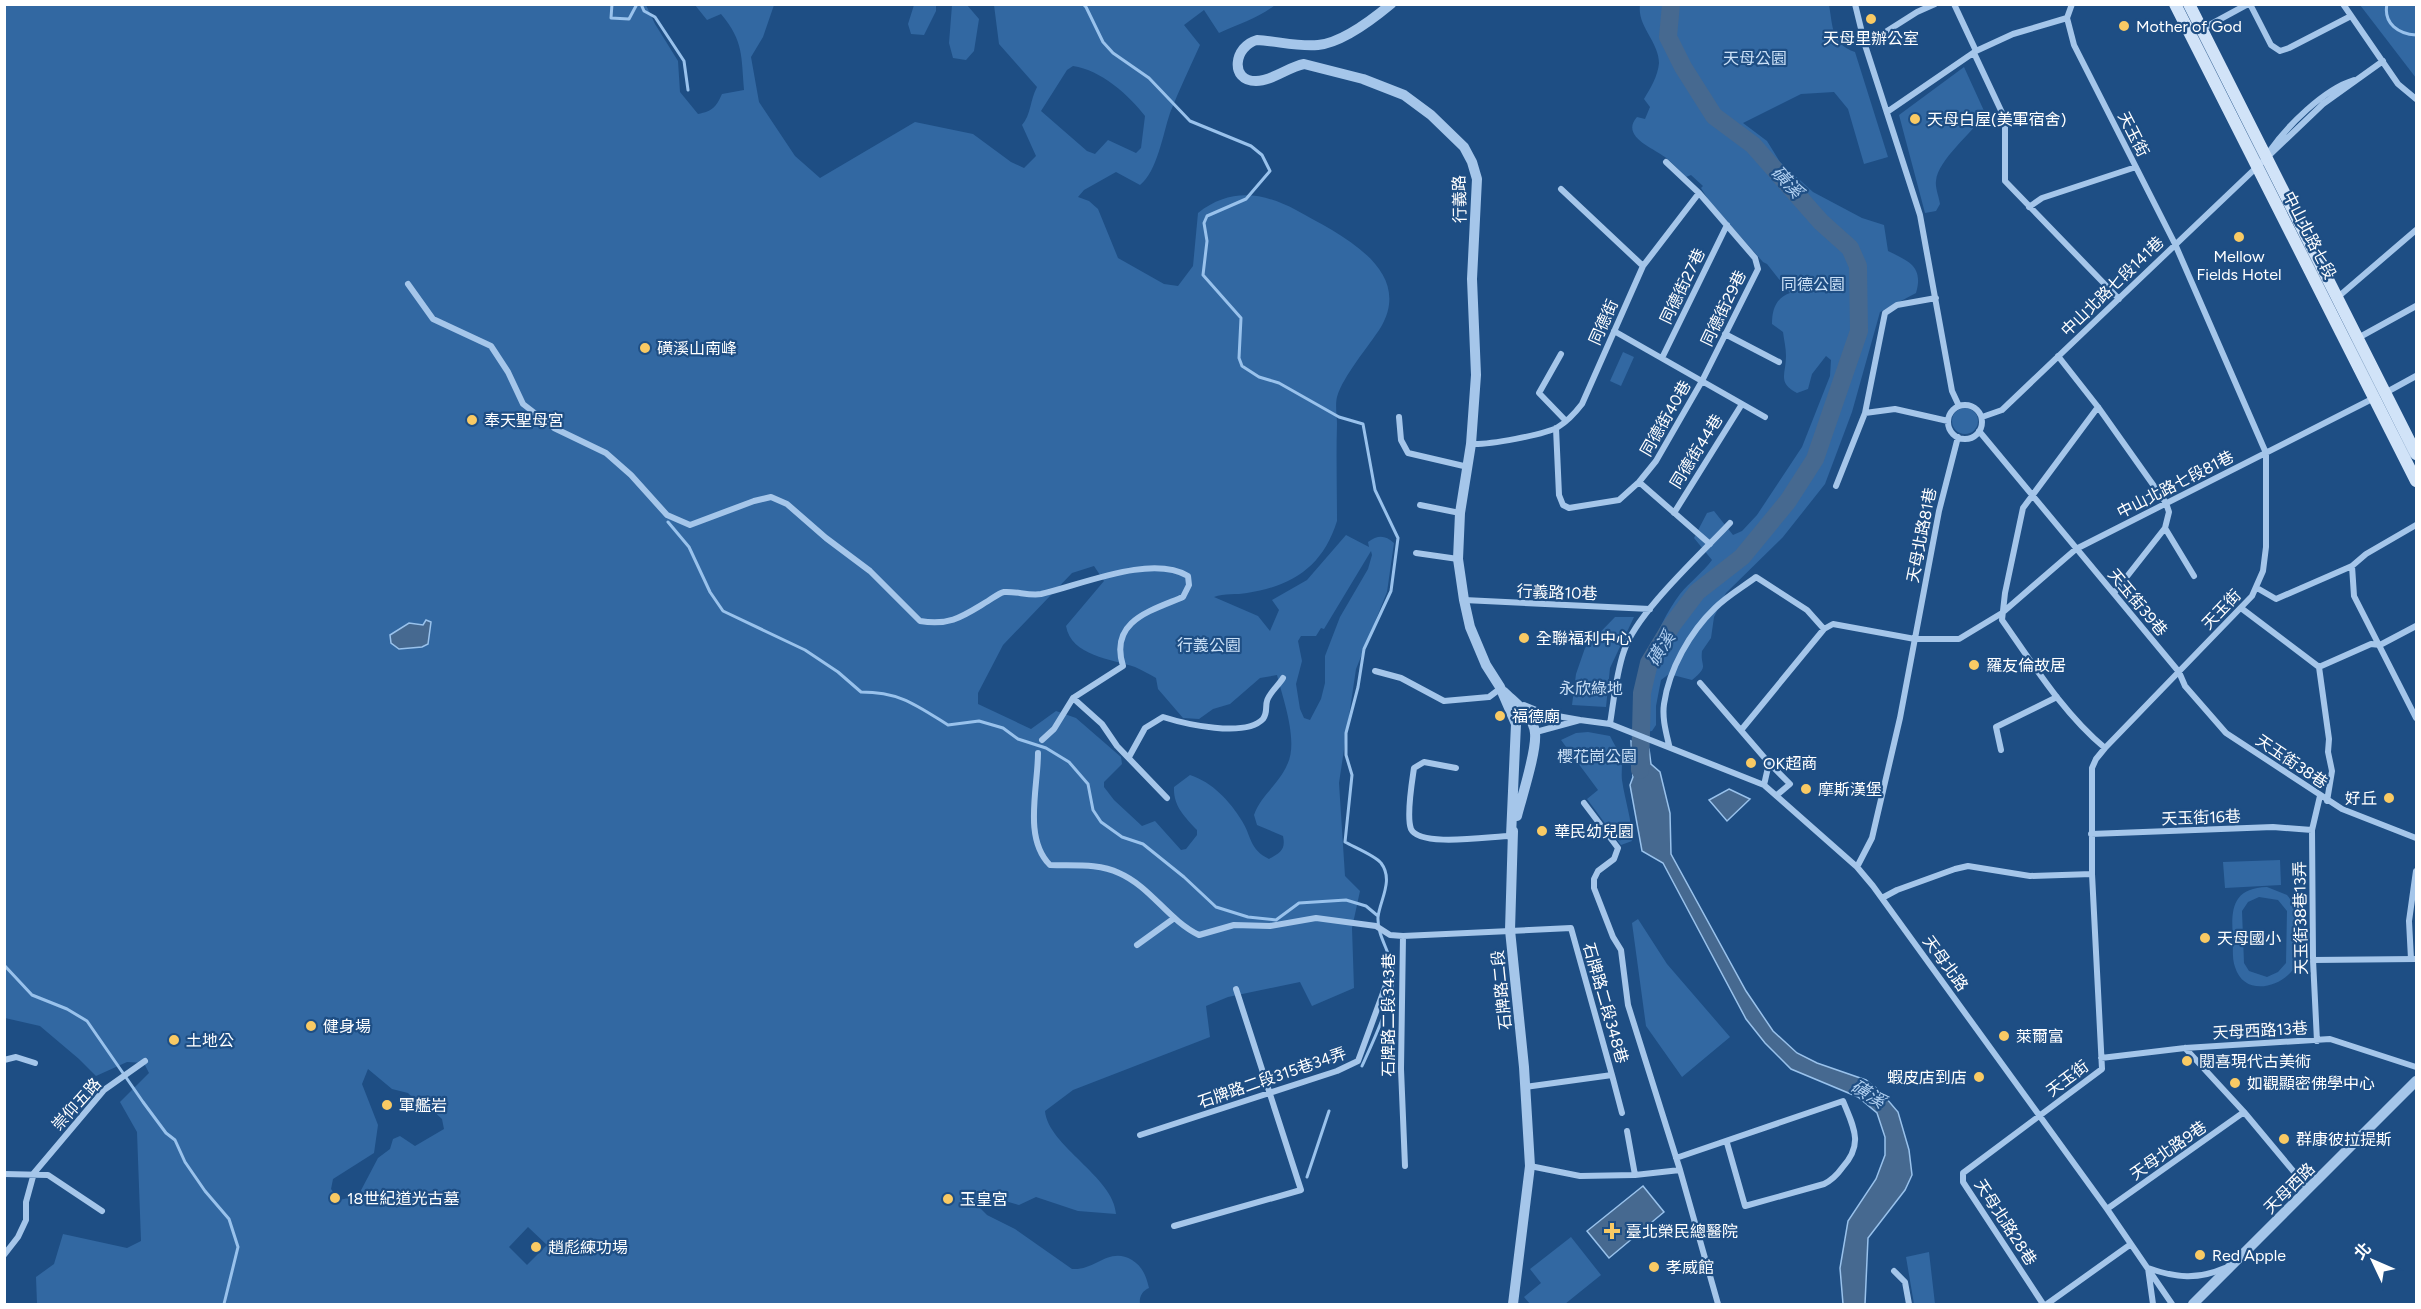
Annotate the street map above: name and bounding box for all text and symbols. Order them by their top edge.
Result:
marker: 天母里辦公室 [1864,12,1878,26]
place label: Mother of God [2136,17,2242,36]
marker: Mother of God [2117,19,2131,33]
place label: 天母里辦公室 [1823,29,1919,48]
park label: 天母公園 [1723,49,1787,68]
street label: 天玉街 [2114,109,2153,160]
place label: 天母白屋(美軍宿舍) [1927,110,2066,129]
marker: 天母白屋(美軍宿舍) [1908,112,1922,126]
water label: 磺溪 [1767,161,1809,205]
street label: 行義路 [1450,175,1469,223]
street label: 中山北路七段 [2279,188,2340,282]
marker: Mellow Fields Hotel [2232,230,2246,244]
street label: 中山北路七段141巷 [2057,233,2168,340]
street label: 同德街27巷 [1656,245,1709,327]
place label: Mellow Fields Hotel [2196,247,2282,284]
street label: 同德街29巷 [1697,267,1750,349]
park label: 同德公園 [1781,275,1845,294]
street label: 同德街 [1585,296,1622,348]
place label: 磺溪山南峰 [657,339,737,358]
marker: 磺溪山南峰 [638,341,652,355]
street label: 同德街40巷 [1636,377,1695,459]
place label: 奉天聖母宮 [484,411,564,430]
street label: 同德街44巷 [1666,411,1727,492]
marker: 奉天聖母宮 [465,413,479,427]
street label: 中山北路七段81巷 [2114,447,2237,522]
street label: 天母北路81巷 [1903,486,1940,584]
street label: 天玉街39巷 [2104,565,2171,640]
street label: 行義路10巷 [1516,582,1598,603]
street label: 天玉街 [2198,585,2245,633]
water label: 磺溪 [1642,625,1681,670]
place label: 全聯福利中心 [1536,629,1632,648]
marker: 全聯福利中心 [1517,631,1531,645]
park label: 行義公園 [1177,636,1241,655]
place label: 羅友倫故居 [1986,656,2066,675]
marker: 羅友倫故居 [1967,658,1981,672]
park label: 永欣綠地 [1559,679,1623,698]
place label: 福德廟 [1512,707,1560,726]
marker: 福德廟 [1493,709,1507,723]
street label: 天玉街38巷 [2252,730,2331,792]
park label: 櫻花崗公園 [1557,747,1637,766]
place label: OK超商 [1763,754,1817,773]
marker: OK超商 [1744,756,1758,770]
place label: 摩斯漢堡 [1818,780,1882,799]
marker: 摩斯漢堡 [1799,782,1813,796]
place label: 好丘 [2345,789,2377,808]
marker: 好丘 [2382,791,2396,805]
street label: 天玉街16巷 [2161,807,2241,828]
place label: 華民幼兒園 [1554,822,1634,841]
marker: 華民幼兒園 [1535,824,1549,838]
street label: 天玉街38巷13弄 [2290,861,2311,975]
place label: 天母國小 [2217,929,2281,948]
marker: 天母國小 [2198,931,2212,945]
street label: 天母北路 [1919,932,1972,995]
street label: 石牌路二段348巷 [1579,941,1632,1066]
street label: 石牌路二段 [1488,949,1515,1031]
street label: 石牌路二段343巷 [1379,953,1398,1077]
place label: 健身場 [323,1017,371,1036]
marker: 健身場 [304,1019,318,1033]
street label: 天母西路13巷 [2212,1019,2308,1042]
place label: 萊爾富 [2016,1027,2064,1046]
marker: 萊爾富 [1997,1029,2011,1043]
place label: 土地公 [186,1031,234,1050]
marker: 土地公 [167,1033,181,1047]
street label: 石牌路二段315巷34弄 [1196,1043,1349,1112]
place label: 閱喜現代古美術 [2199,1052,2311,1071]
marker: 閱喜現代古美術 [2180,1054,2194,1068]
street label: 天玉街 [2042,1056,2092,1100]
place label: 蝦皮店到店 [1887,1068,1967,1087]
marker: 蝦皮店到店 [1972,1070,1986,1084]
street label: 崇仰五路 [48,1074,105,1134]
place label: 如觀顯密佛學中心 [2247,1074,2375,1093]
water label: 磺溪 [1847,1075,1892,1114]
marker: 如觀顯密佛學中心 [2228,1076,2242,1090]
place label: 軍艦岩 [399,1096,447,1115]
marker: 軍艦岩 [380,1098,394,1112]
street label: 天母北路9巷 [2126,1117,2210,1184]
place label: 群康彼拉提斯 [2296,1130,2392,1149]
marker: 群康彼拉提斯 [2277,1132,2291,1146]
street label: 天母西路 [2260,1159,2319,1218]
street label: 天母北路28巷 [1971,1176,2040,1269]
place label: 18世紀道光古墓 [347,1189,459,1208]
place label: 玉皇宮 [960,1190,1008,1209]
marker: 18世紀道光古墓 [328,1191,342,1205]
marker: 玉皇宮 [941,1192,955,1206]
marker: 臺北榮民總醫院 [1603,1222,1621,1240]
place label: 臺北榮民總醫院 [1626,1222,1738,1241]
north arrow [2343,1231,2403,1291]
place label: 趙彪練功場 [548,1238,628,1257]
text: 北 [2350,1239,2375,1263]
marker: 趙彪練功場 [529,1240,543,1254]
place label: Red Apple [2212,1246,2286,1265]
marker: Red Apple [2193,1248,2207,1262]
place label: 孝威館 [1666,1258,1714,1277]
marker: 孝威館 [1647,1260,1661,1274]

